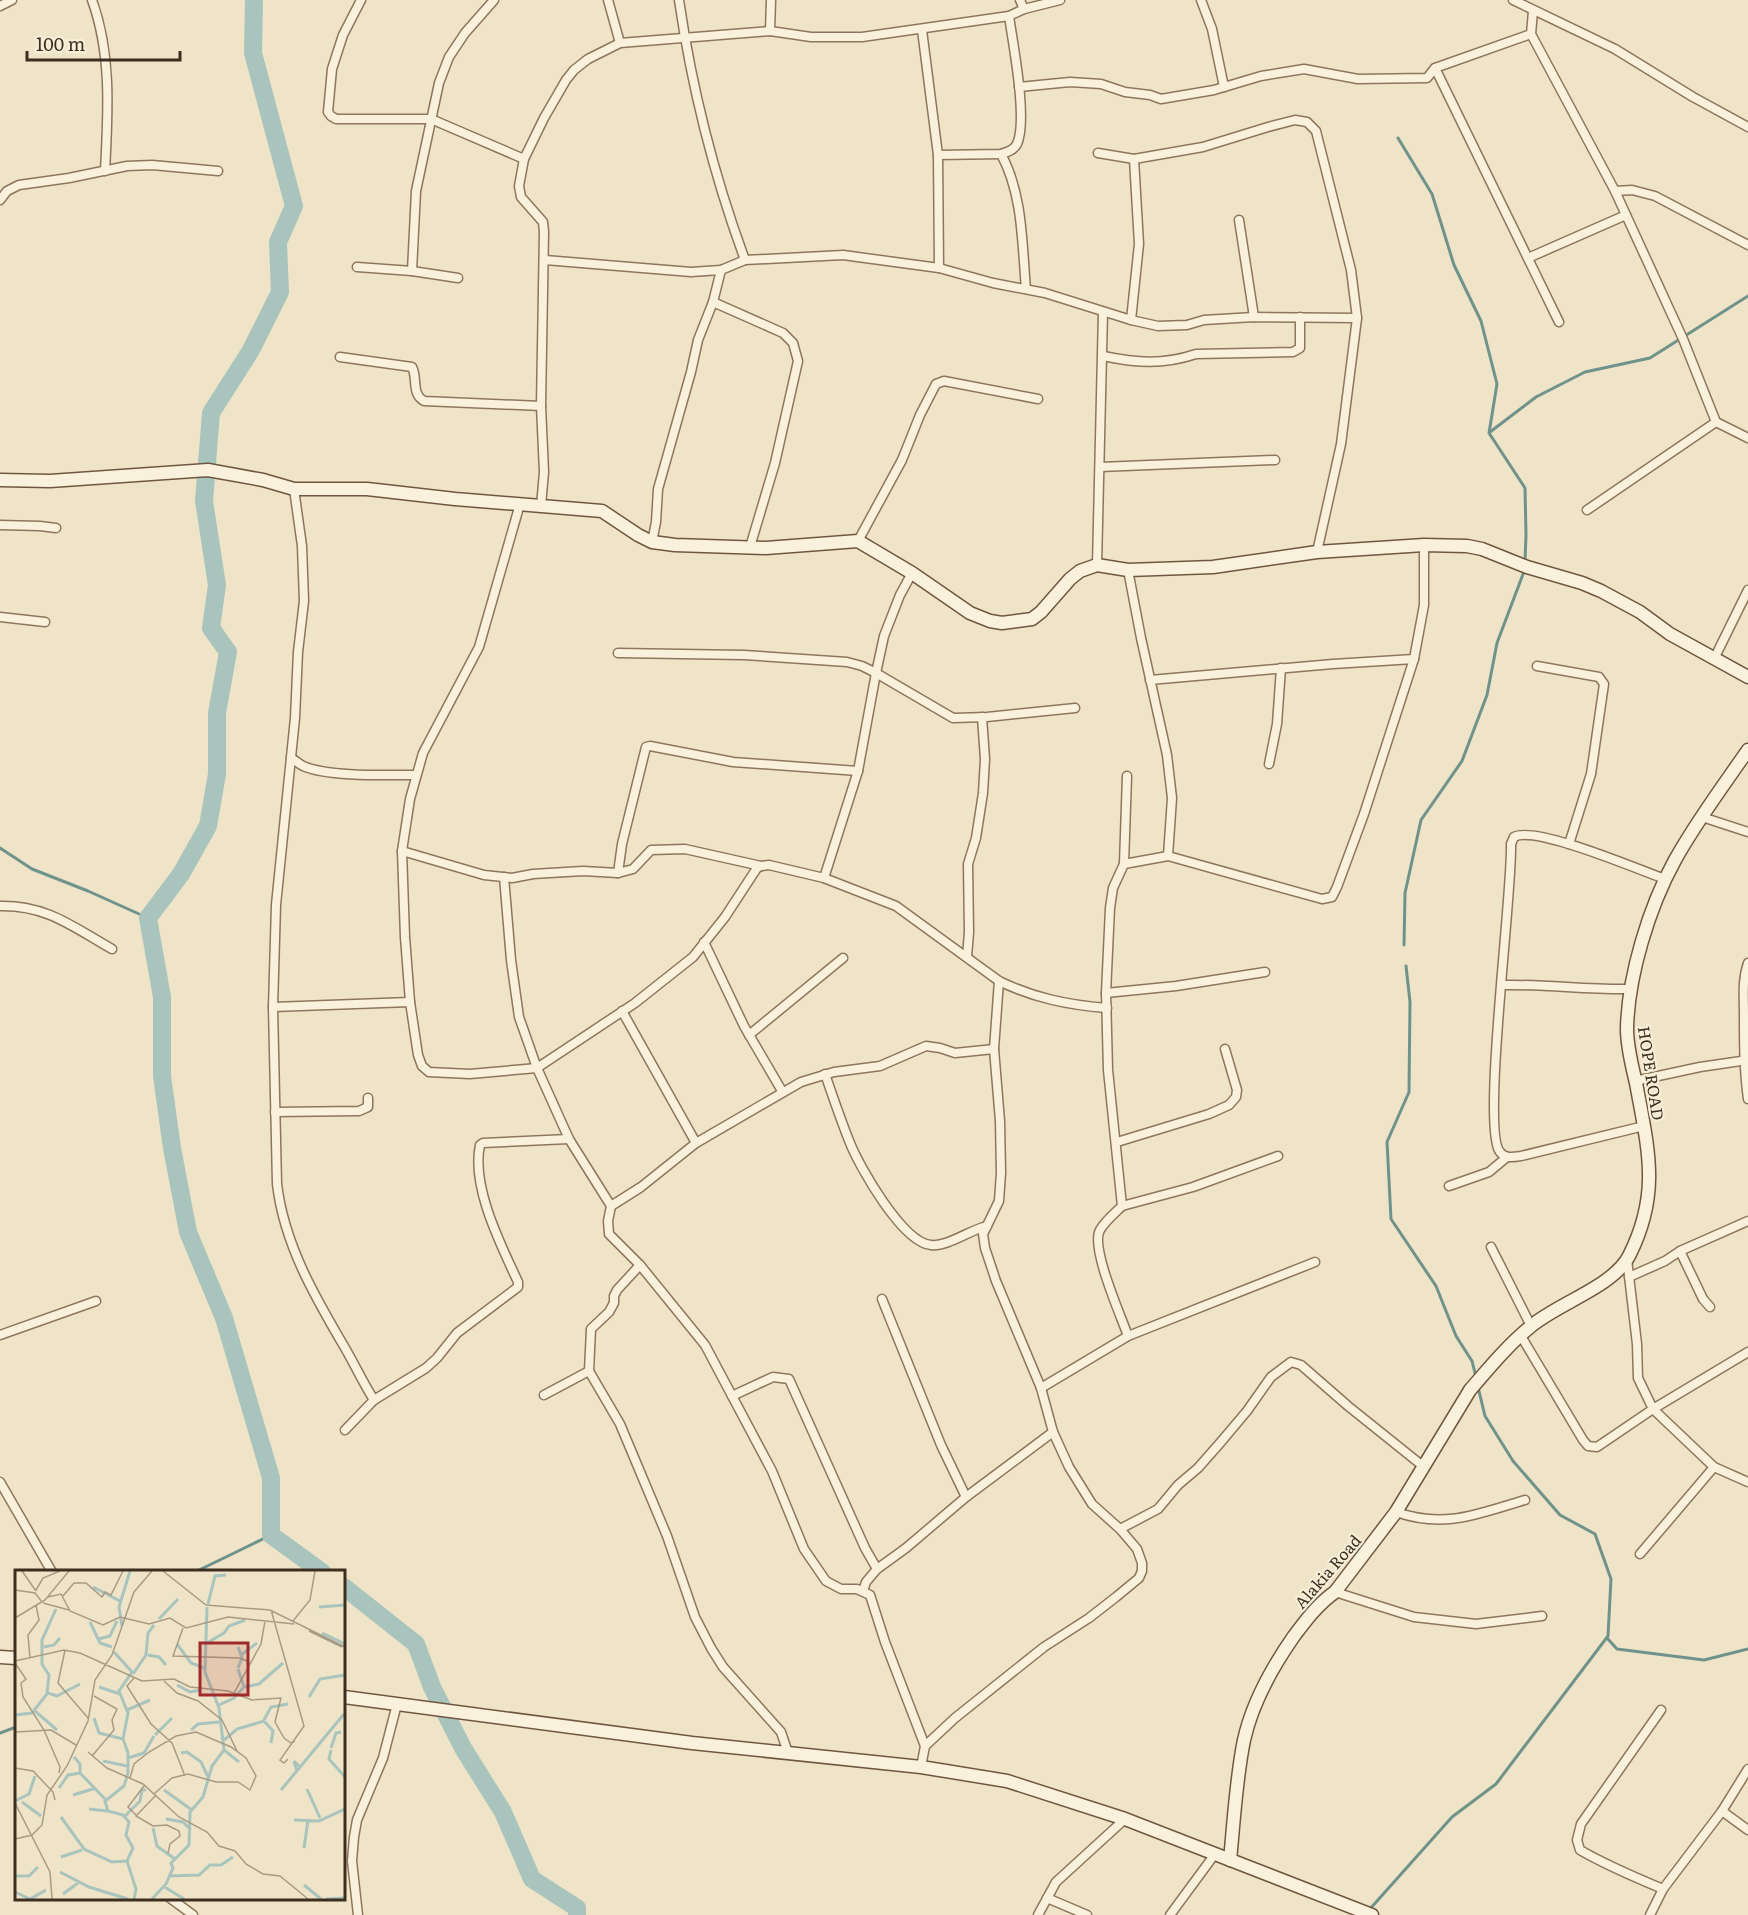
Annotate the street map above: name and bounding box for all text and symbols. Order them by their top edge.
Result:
scale bar [27,24,180,62]
text: 100 m [36,30,85,57]
street label: HOPE ROAD [1633,1024,1671,1122]
street label: Alakia Road [1288,1528,1366,1613]
inset map [15,1570,345,1900]

